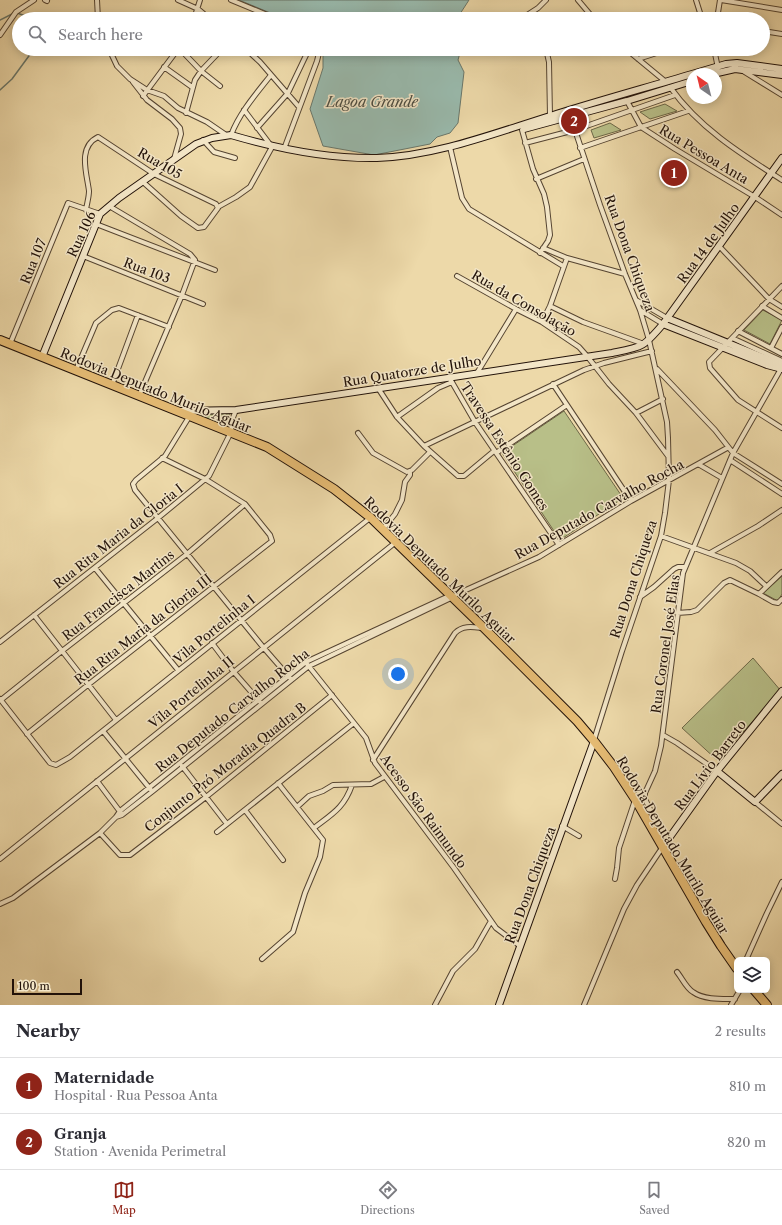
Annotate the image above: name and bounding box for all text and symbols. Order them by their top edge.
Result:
search box [12,12,770,56]
icon: search [26,23,48,45]
text: Search here [58,25,143,44]
north arrow [686,68,722,104]
water label: Lagoa Grande [325,93,419,111]
pin: 2 [561,106,587,136]
street label: Rua Pessoa Anta [656,121,752,187]
street label: Rua 105 [135,144,185,182]
pin: 1 [661,158,687,188]
street label: Rua Dona Chiqueza [601,192,659,314]
street label: Rua 14 de Julho [674,200,742,286]
street label: Rua 106 [63,208,99,260]
street label: Rua 107 [17,235,50,286]
street label: Rua 103 [121,254,173,286]
street label: Rua da Consolação [469,267,579,339]
street label: Rodovia Deputado Murilo Aguiar [58,344,254,436]
street label: Rua Quatorze de Julho [342,352,482,390]
street label: Travessa Estênio Gomes [458,379,553,513]
street label: Rua Deputado Carvalho Rocha [512,456,686,562]
street label: Rua Rita Maria da Gloria I [50,480,186,592]
street label: Rodovia Deputado Murilo Aguiar [361,493,520,647]
street label: Rua Dona Chiqueza [606,518,660,640]
street label: Rua Francisca Martins [59,546,177,644]
street label: Rua Rita Maria da Gloria III [71,570,215,688]
street label: Rua Coronel José Elias [647,573,683,714]
street label: Vila Portelinha I [169,591,258,667]
street label: Rua Deputado Carvalho Rocha [152,645,312,775]
street label: Vila Portelinha II [144,653,237,732]
your location [388,664,408,684]
street label: Conjunto Pró Moradia Quadra B [141,699,309,835]
street label: Rua Lívio Barreto [671,717,749,813]
street label: Acesso São Raimundo [377,750,471,871]
street label: Rodovia Deputado Murilo Aguiar [613,753,733,937]
street label: Rua Dona Chiqueza [501,824,559,946]
map controls [734,957,770,993]
button: layers [734,957,770,993]
scale bar [12,977,82,996]
text: 100 m [18,979,50,993]
text: Nearby [16,1021,80,1041]
text: 2 results [715,1023,766,1039]
text: Maternidade [54,1068,154,1087]
text: 1 [26,1078,32,1094]
text: 810 m [729,1078,766,1094]
text: Hospital · Rua Pessoa Anta [54,1087,218,1103]
text: Granja [54,1124,106,1143]
text: 2 [25,1134,33,1150]
text: 820 m [727,1134,766,1150]
text: Station · Avenida Perimetral [54,1143,226,1159]
tab: Map [112,1179,136,1217]
tab: Directions [360,1179,415,1217]
tab: Saved [639,1179,670,1217]

